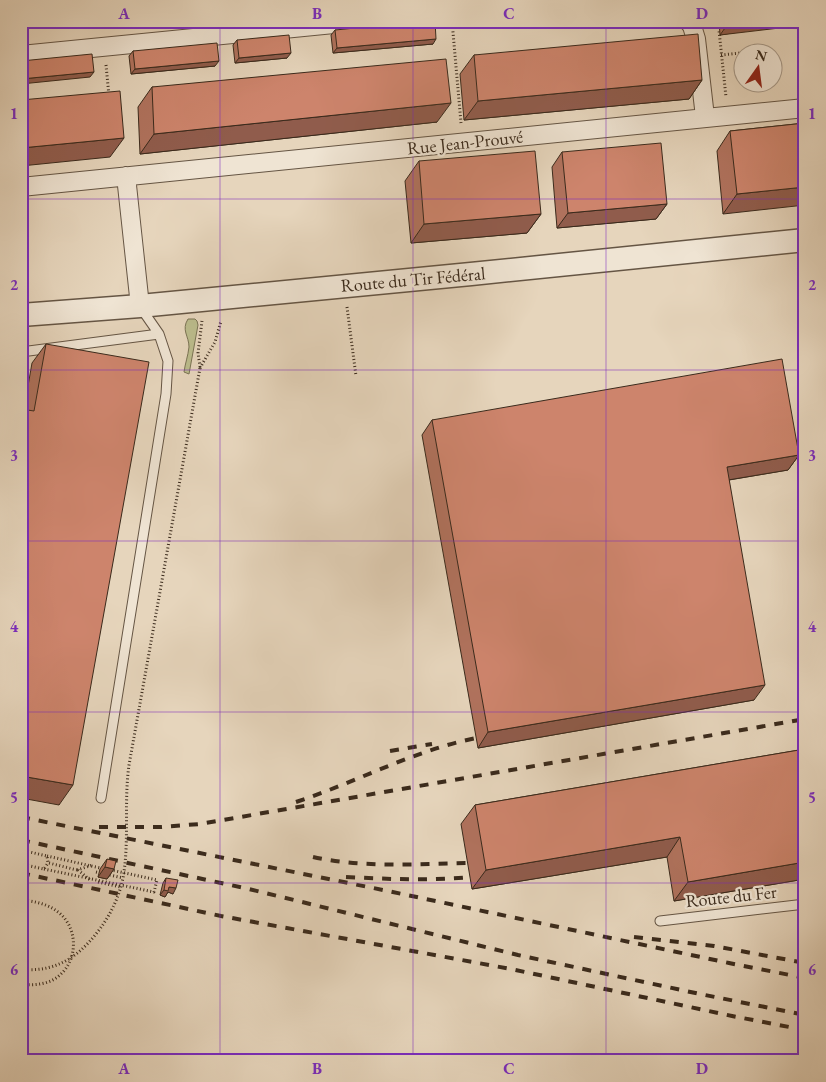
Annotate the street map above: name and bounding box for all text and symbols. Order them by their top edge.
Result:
text: A [117,3,130,24]
text: B [312,3,322,24]
text: C [503,3,515,24]
text: D [696,3,708,24]
north arrow [734,42,784,92]
text: N [753,45,769,66]
text: 1 [10,103,18,124]
text: 1 [808,103,816,124]
street label: Rue Jean-Prouvé [406,124,524,160]
street label: Route du Tir Fédéral [340,261,486,297]
text: 2 [10,274,19,295]
text: 2 [808,274,817,295]
text: 3 [10,445,18,466]
text: 3 [808,445,816,466]
text: 4 [10,616,19,637]
text: 4 [808,616,817,637]
text: 5 [10,787,18,808]
text: 5 [808,787,816,808]
street label: Route du Fer [684,880,778,912]
text: 6 [10,959,19,980]
text: 6 [808,959,817,980]
text: A [117,1058,130,1079]
text: B [312,1058,322,1079]
text: C [503,1058,515,1079]
text: D [696,1058,708,1079]

